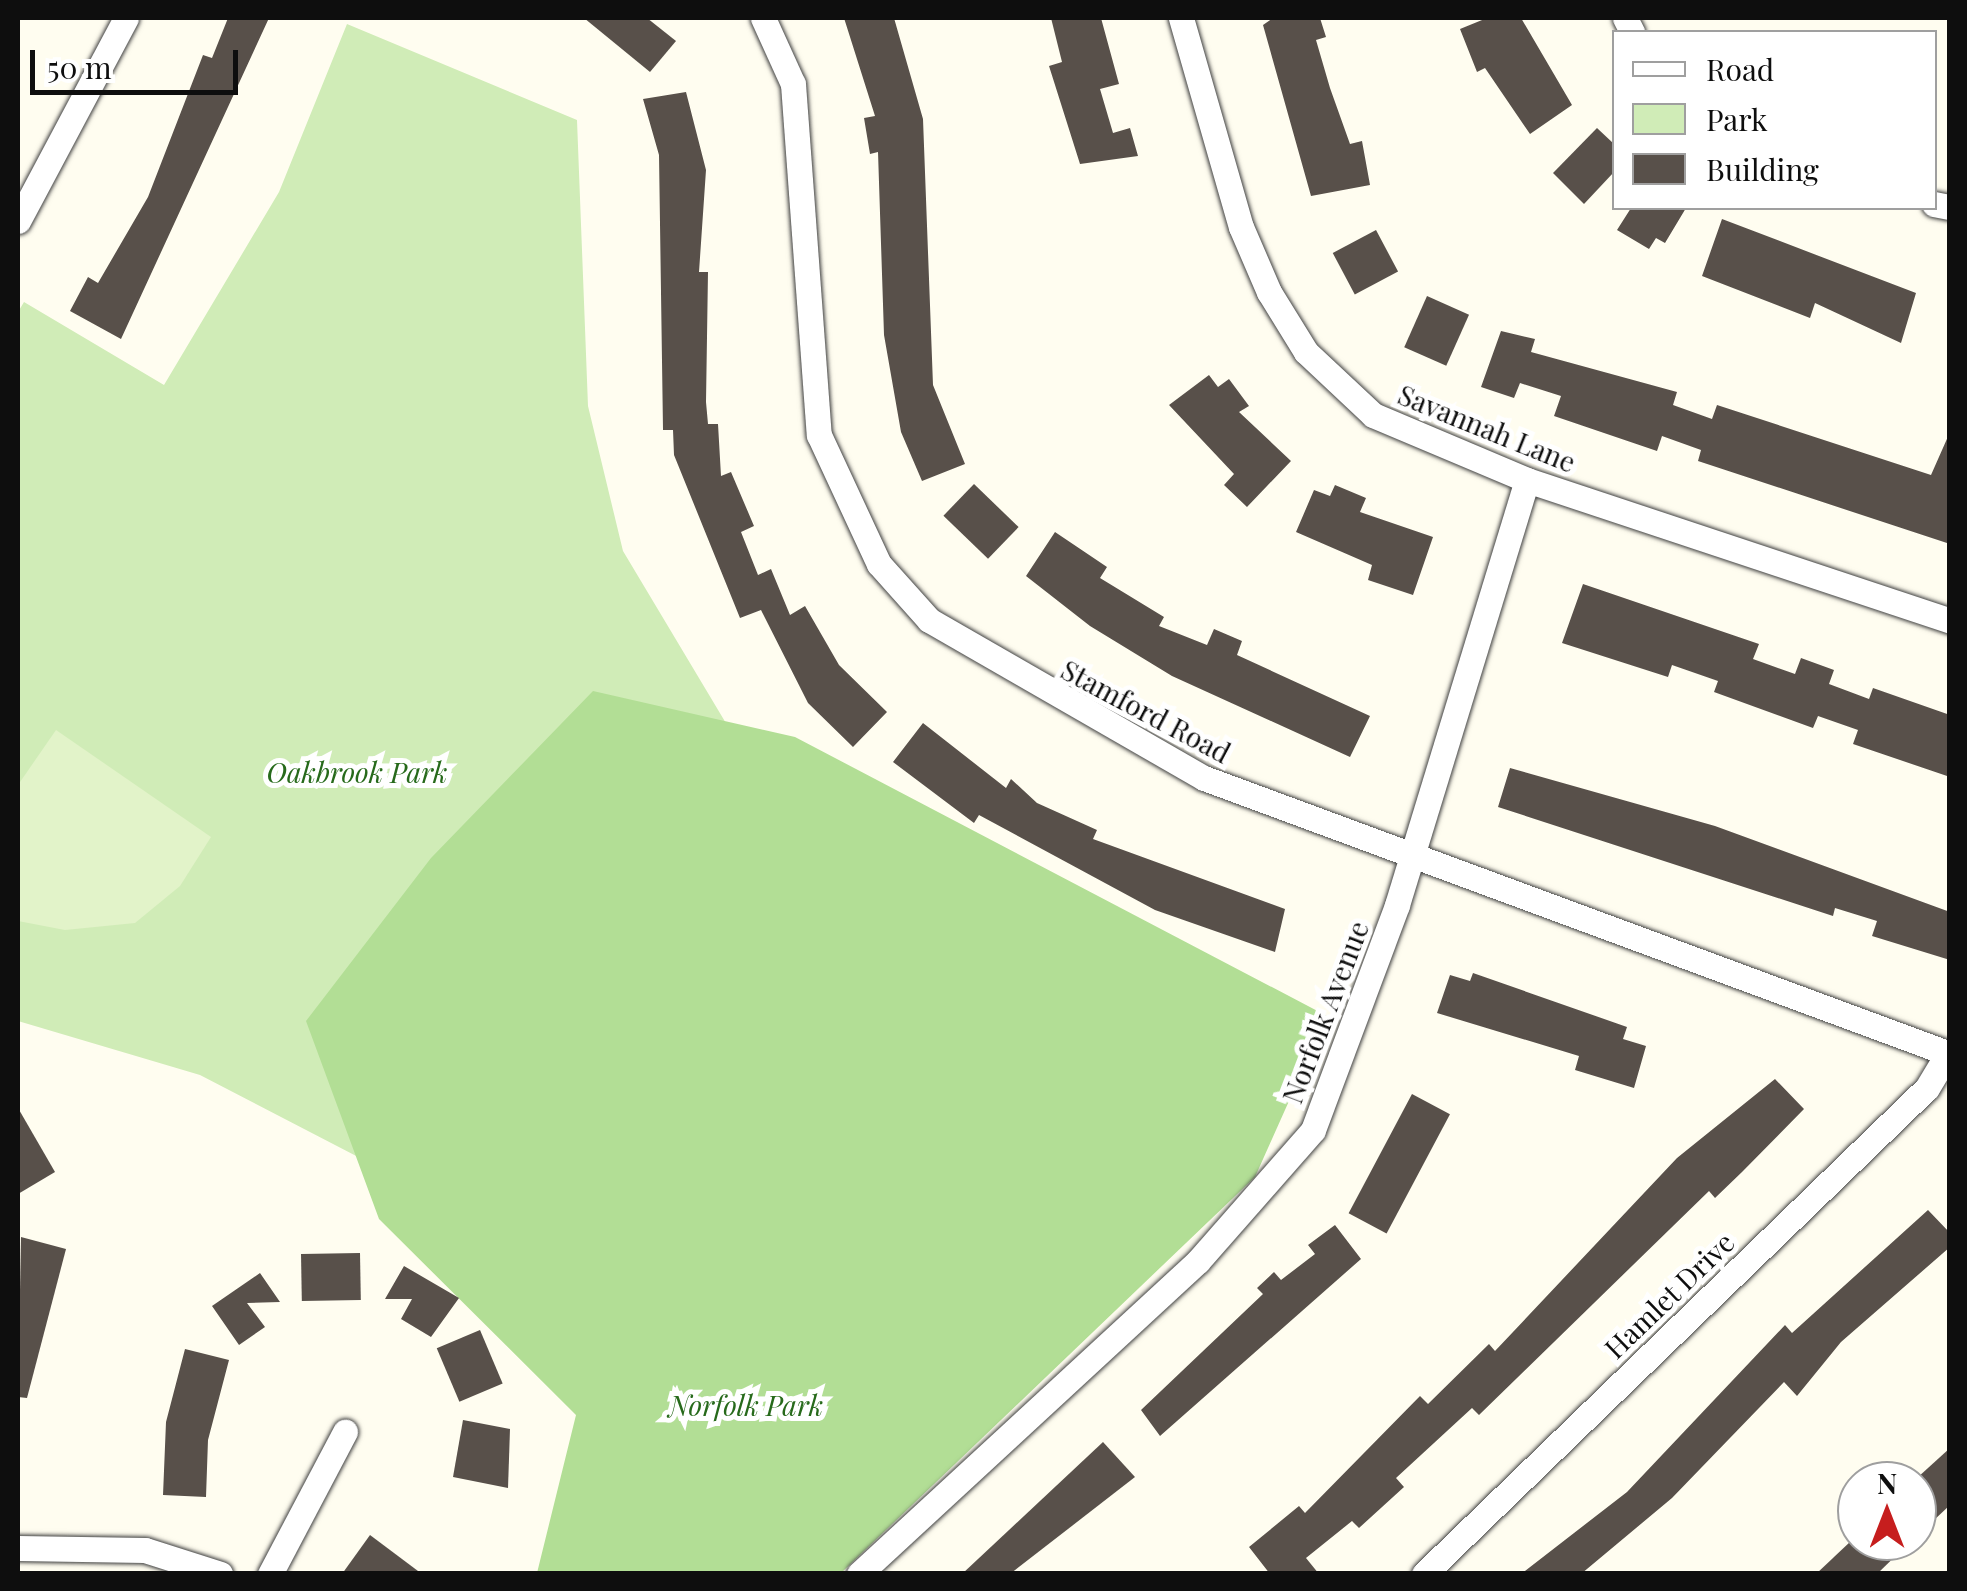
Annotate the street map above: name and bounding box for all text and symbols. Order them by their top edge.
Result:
scale bar [35,30,242,92]
legend [1612,30,1937,210]
text: 50 m [47,47,112,87]
text: Road [1706,49,1774,89]
text: Park [1706,99,1768,139]
text: Building [1706,149,1819,189]
street label: Savannah Lane [1393,377,1581,479]
street label: Stamford Road [1056,652,1236,770]
park label: Oakbrook Park [267,755,447,789]
street label: Norfolk Avenue [1275,916,1375,1108]
street label: Hamlet Drive [1597,1225,1741,1365]
park label: Norfolk Park [669,1388,823,1422]
north arrow [1837,1461,1937,1561]
text: N [1877,1464,1897,1501]

